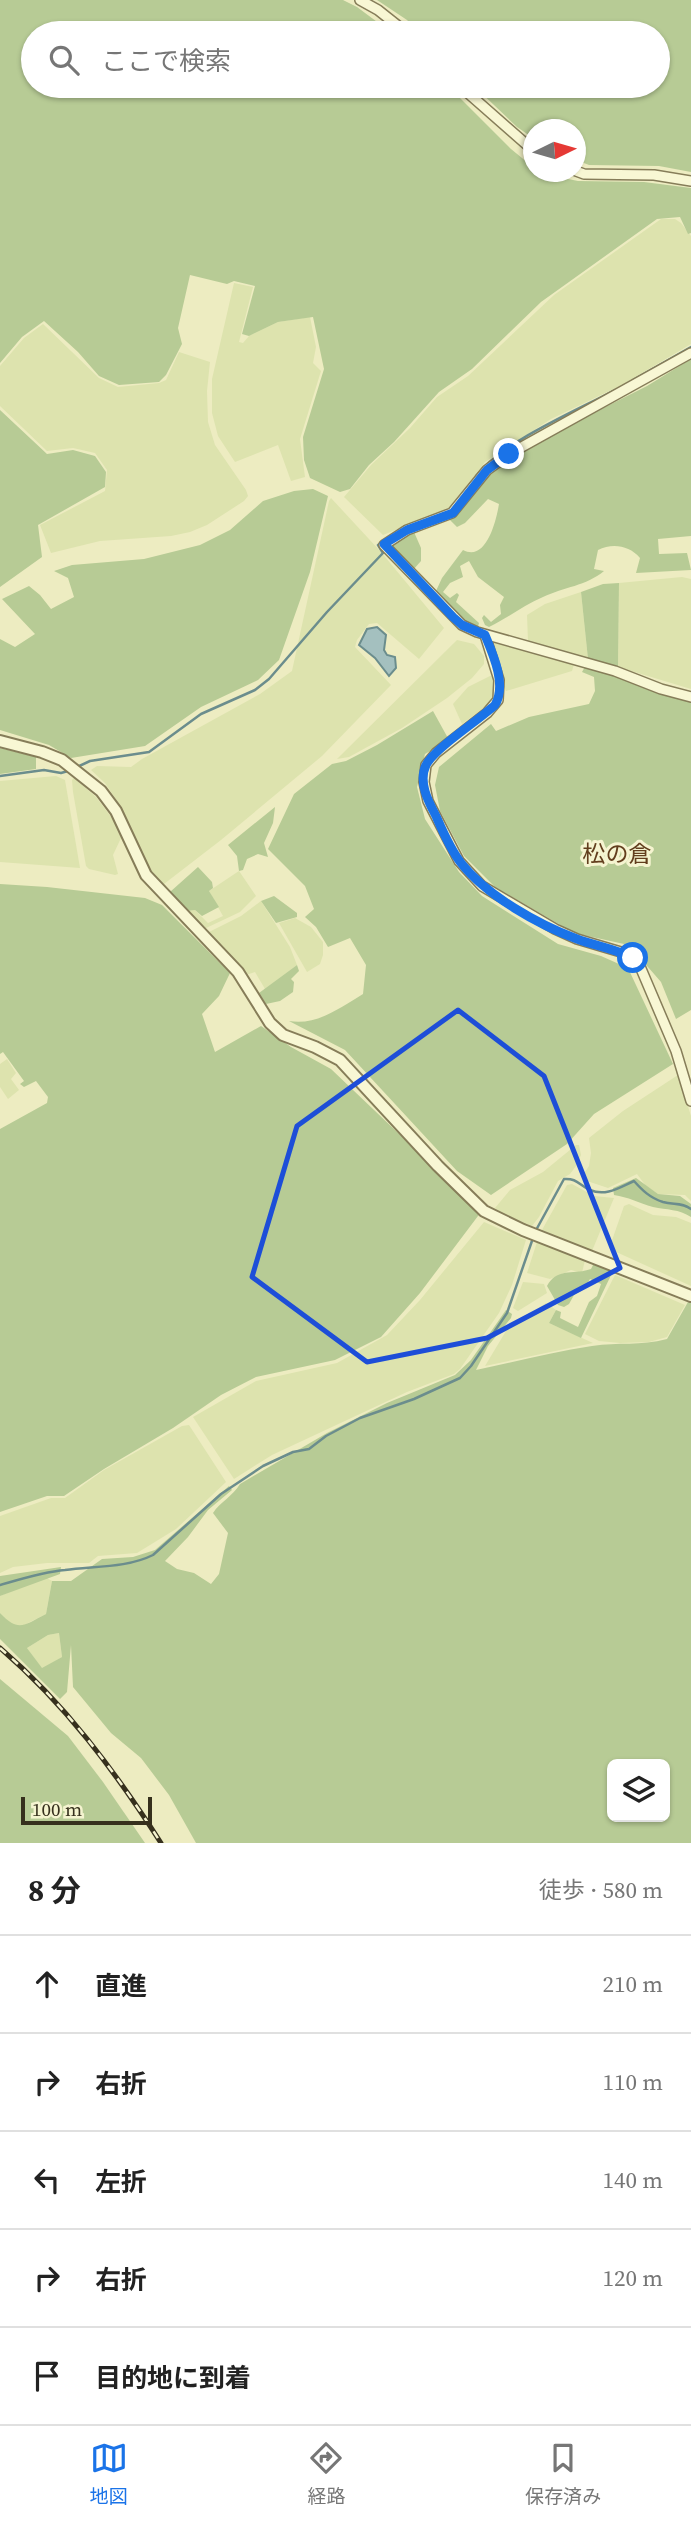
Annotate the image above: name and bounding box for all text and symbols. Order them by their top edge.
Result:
search box [21,21,670,98]
icon: search [45,41,83,79]
text: ここで検索 [101,43,231,79]
north arrow [523,119,586,182]
route end [493,438,524,469]
district label: 松の倉 [583,838,652,870]
route start [617,942,648,973]
map controls [607,1759,670,1822]
button: layers [607,1759,670,1822]
scale bar [21,1794,152,1826]
text: 100 m [32,1796,82,1822]
text: 8 分 [28,1870,81,1911]
text: 徒歩 · 580 m [539,1874,663,1906]
icon: ahead [28,1965,66,2003]
text: 直進 [95,1968,147,2004]
text: 210 m [602,1968,663,2000]
icon: right [28,2063,66,2101]
text: 右折 [95,2066,147,2102]
text: 110 m [602,2066,663,2098]
icon: left [28,2161,66,2199]
text: 左折 [95,2164,147,2200]
text: 140 m [602,2164,663,2196]
icon: right [28,2259,66,2297]
text: 右折 [95,2262,147,2298]
text: 120 m [602,2262,663,2294]
icon: arrive [28,2357,66,2395]
text: 目的地に到着 [95,2360,251,2396]
tab: 地図 [90,2439,128,2509]
tab: 経路 [307,2439,345,2509]
tab: 保存済み [525,2439,601,2509]

